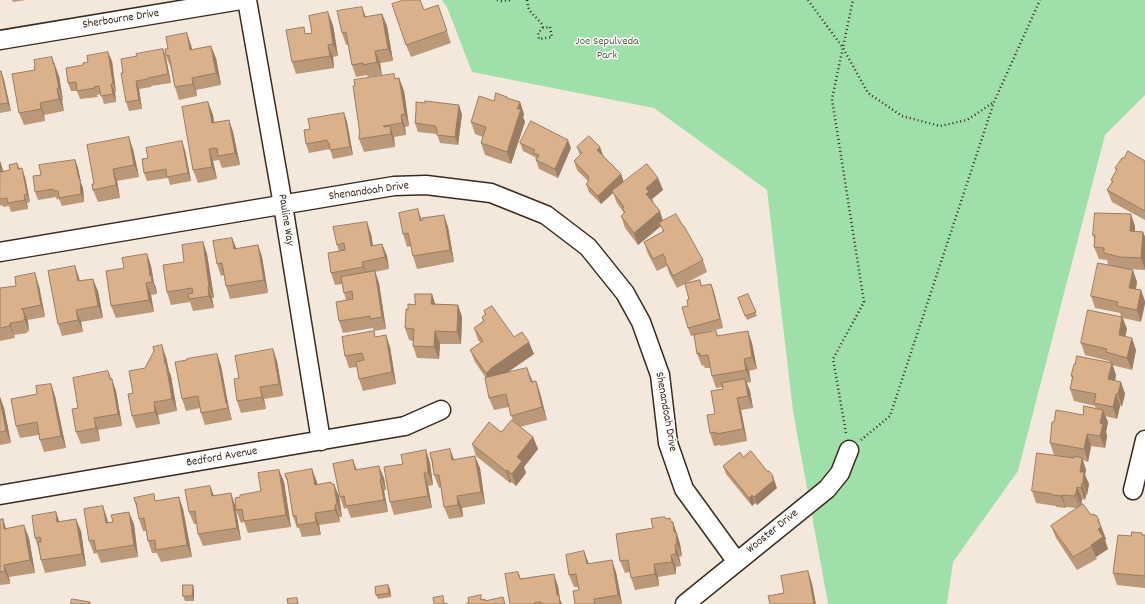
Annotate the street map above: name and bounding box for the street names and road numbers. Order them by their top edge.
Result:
street label: Sherbourne Drive [82,7,160,33]
street label: Shenandoah Drive [328,179,410,205]
street label: Pauline Way [274,193,296,247]
street label: Shenandoah Drive [651,371,679,453]
street label: Bedford Avenue [185,445,259,471]
street label: Wooster Drive [744,507,802,557]

